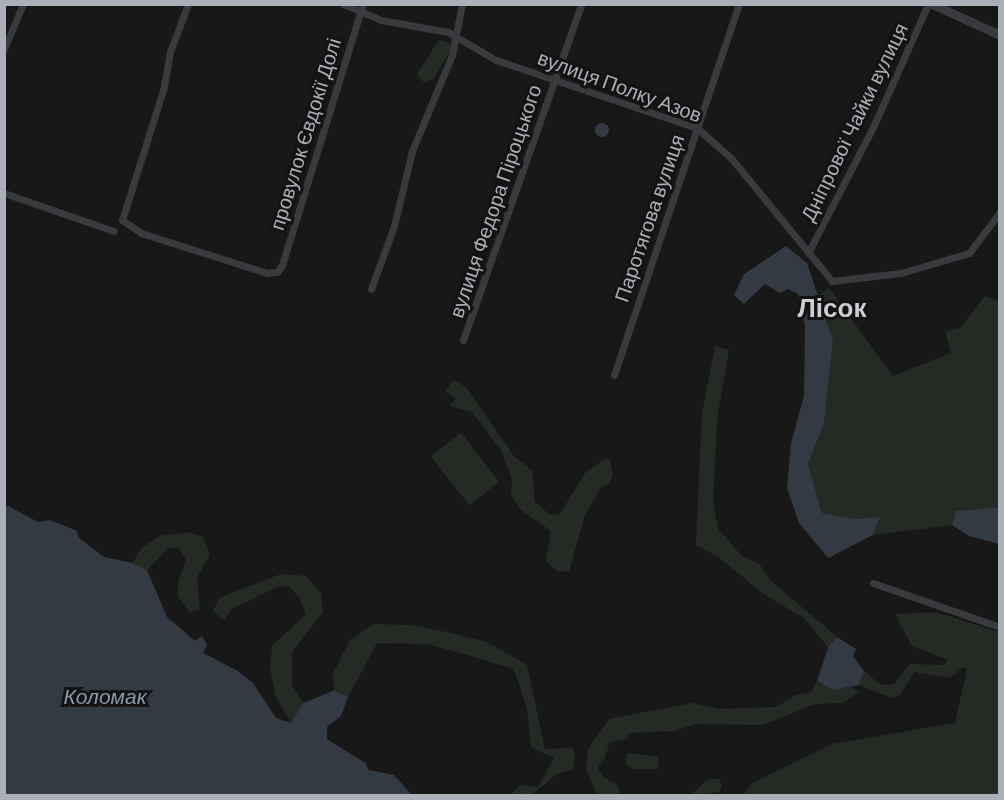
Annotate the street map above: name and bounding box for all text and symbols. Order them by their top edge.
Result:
street label: Дніпрової Чайки вулиця [796,19,912,225]
street label: провулок Євдокії Долі [264,35,346,233]
street label: вулиця Полку Азов [535,45,705,127]
street label: вулиця Федора Піроцького [444,81,546,321]
street label: Паротягова вулиця [609,131,689,305]
district label: Лісок [798,291,866,323]
water label: Коломак [63,683,147,709]

